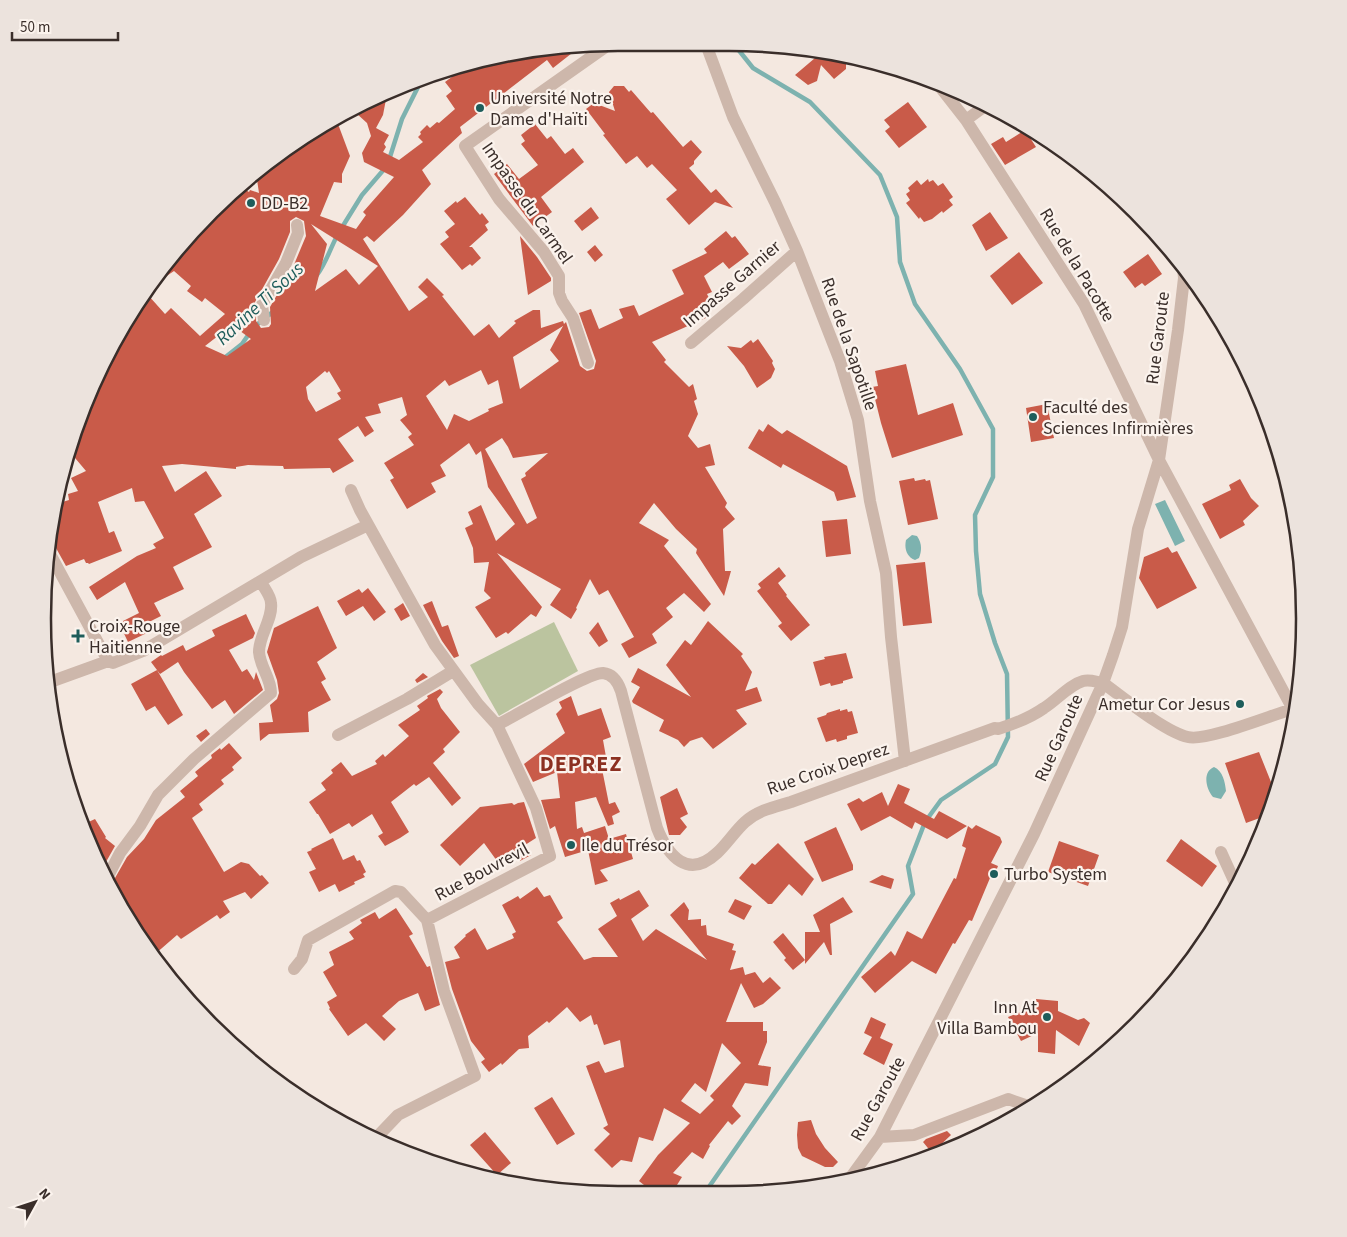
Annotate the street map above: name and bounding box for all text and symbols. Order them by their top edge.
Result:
scale bar [12,10,119,42]
text: 50 m [20,17,50,38]
place label: Université Notre Dame d'Haïti [490,86,612,132]
marker: Université Notre Dame d'Haïti [474,102,486,114]
street label: Impasse du Carmel [476,137,578,269]
place label: DD-B2 [261,191,308,216]
marker: DD-B2 [245,197,257,209]
street label: Rue de la Pacotte [1033,203,1121,327]
street label: Impasse Garnier [678,234,787,333]
water label: Ravine Ti Sous [210,256,310,352]
street label: Rue de la Sapotille [815,274,883,414]
street label: Rue Garoute [1140,290,1176,386]
place label: Faculté des Sciences Infirmières [1043,395,1193,441]
marker: Faculté des Sciences Infirmières [1027,411,1039,423]
place label: Croix-Rouge Haitienne [89,614,180,660]
marker: Croix-Rouge Haitienne [71,629,85,643]
street label: Rue Garoute [1029,690,1089,786]
place label: Ametur Cor Jesus [1099,692,1230,717]
marker: Ametur Cor Jesus [1234,698,1246,710]
street label: Rue Croix Deprez [764,736,893,802]
district label: DEPREZ [540,748,622,780]
place label: Ile du Trésor [581,833,674,858]
street label: Rue Bouvrevil [430,837,534,907]
marker: Ile du Trésor [565,839,577,851]
place label: Turbo System [1004,862,1107,887]
marker: Turbo System [988,868,1000,880]
place label: Inn At Villa Bambou [937,995,1037,1041]
marker: Inn At Villa Bambou [1041,1011,1053,1023]
street label: Rue Garoute [844,1052,912,1146]
north arrow [10,1177,60,1227]
text: N [34,1184,55,1204]

